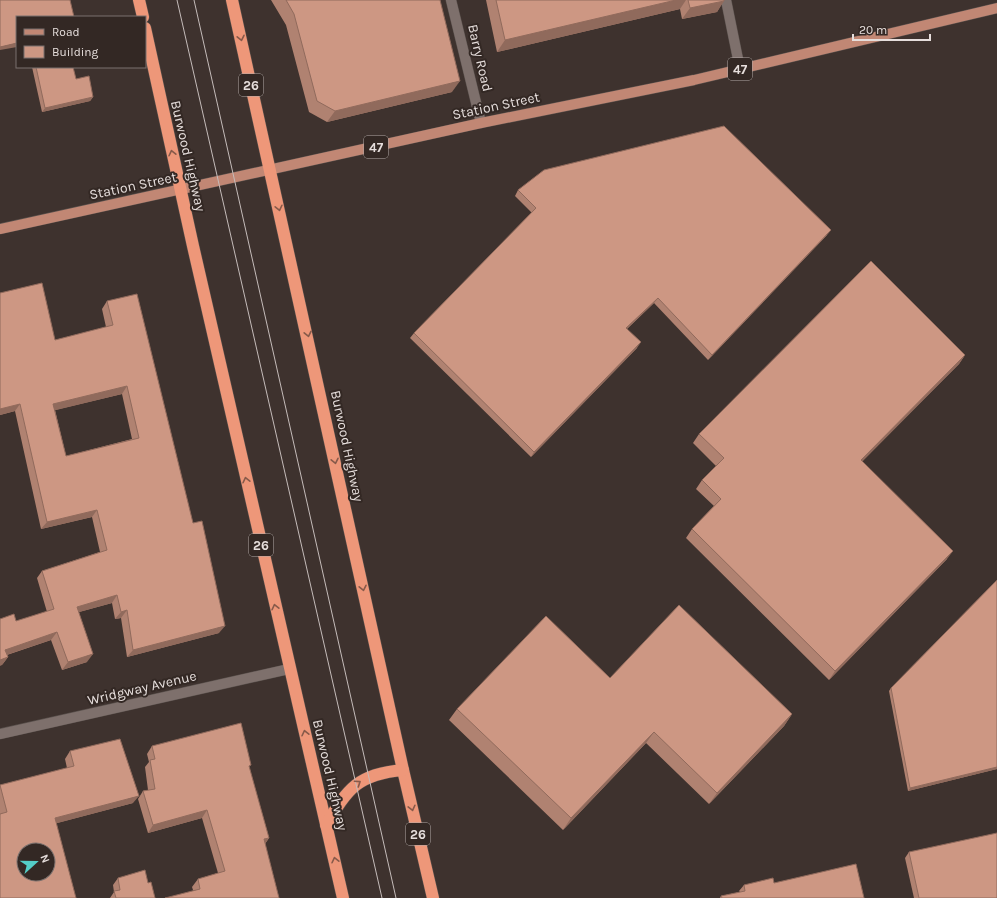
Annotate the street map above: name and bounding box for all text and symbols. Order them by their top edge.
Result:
legend [16,16,146,68]
scale bar [853,16,930,42]
street label: Barry Road [464,23,496,93]
text: 20 m [859,23,887,37]
text: Road [52,25,80,39]
one-way arrow [236,35,244,41]
text: Building [52,45,99,59]
road number: 47 [728,58,752,80]
road number: 26 [239,74,263,96]
street label: Station Street [451,88,541,124]
street label: Burwood Highway [167,99,209,214]
road number: 47 [364,136,388,158]
one-way arrow [169,149,177,156]
street label: Station Street [88,168,178,204]
one-way arrow [275,204,283,211]
one-way arrow [303,331,311,338]
street label: Burwood Highway [327,389,367,504]
one-way arrow [331,458,339,465]
one-way arrow [243,477,251,483]
road number: 26 [249,534,273,556]
one-way arrow [359,585,367,592]
one-way arrow [272,604,280,610]
street label: Wridgway Avenue [86,667,198,709]
street label: Burwood Highway [309,718,351,833]
one-way arrow [301,730,309,737]
one-way arrow [354,781,361,788]
one-way arrow [407,804,416,811]
road number: 26 [406,823,430,845]
north arrow [16,842,56,882]
text: N [37,853,52,865]
one-way arrow [331,857,339,863]

